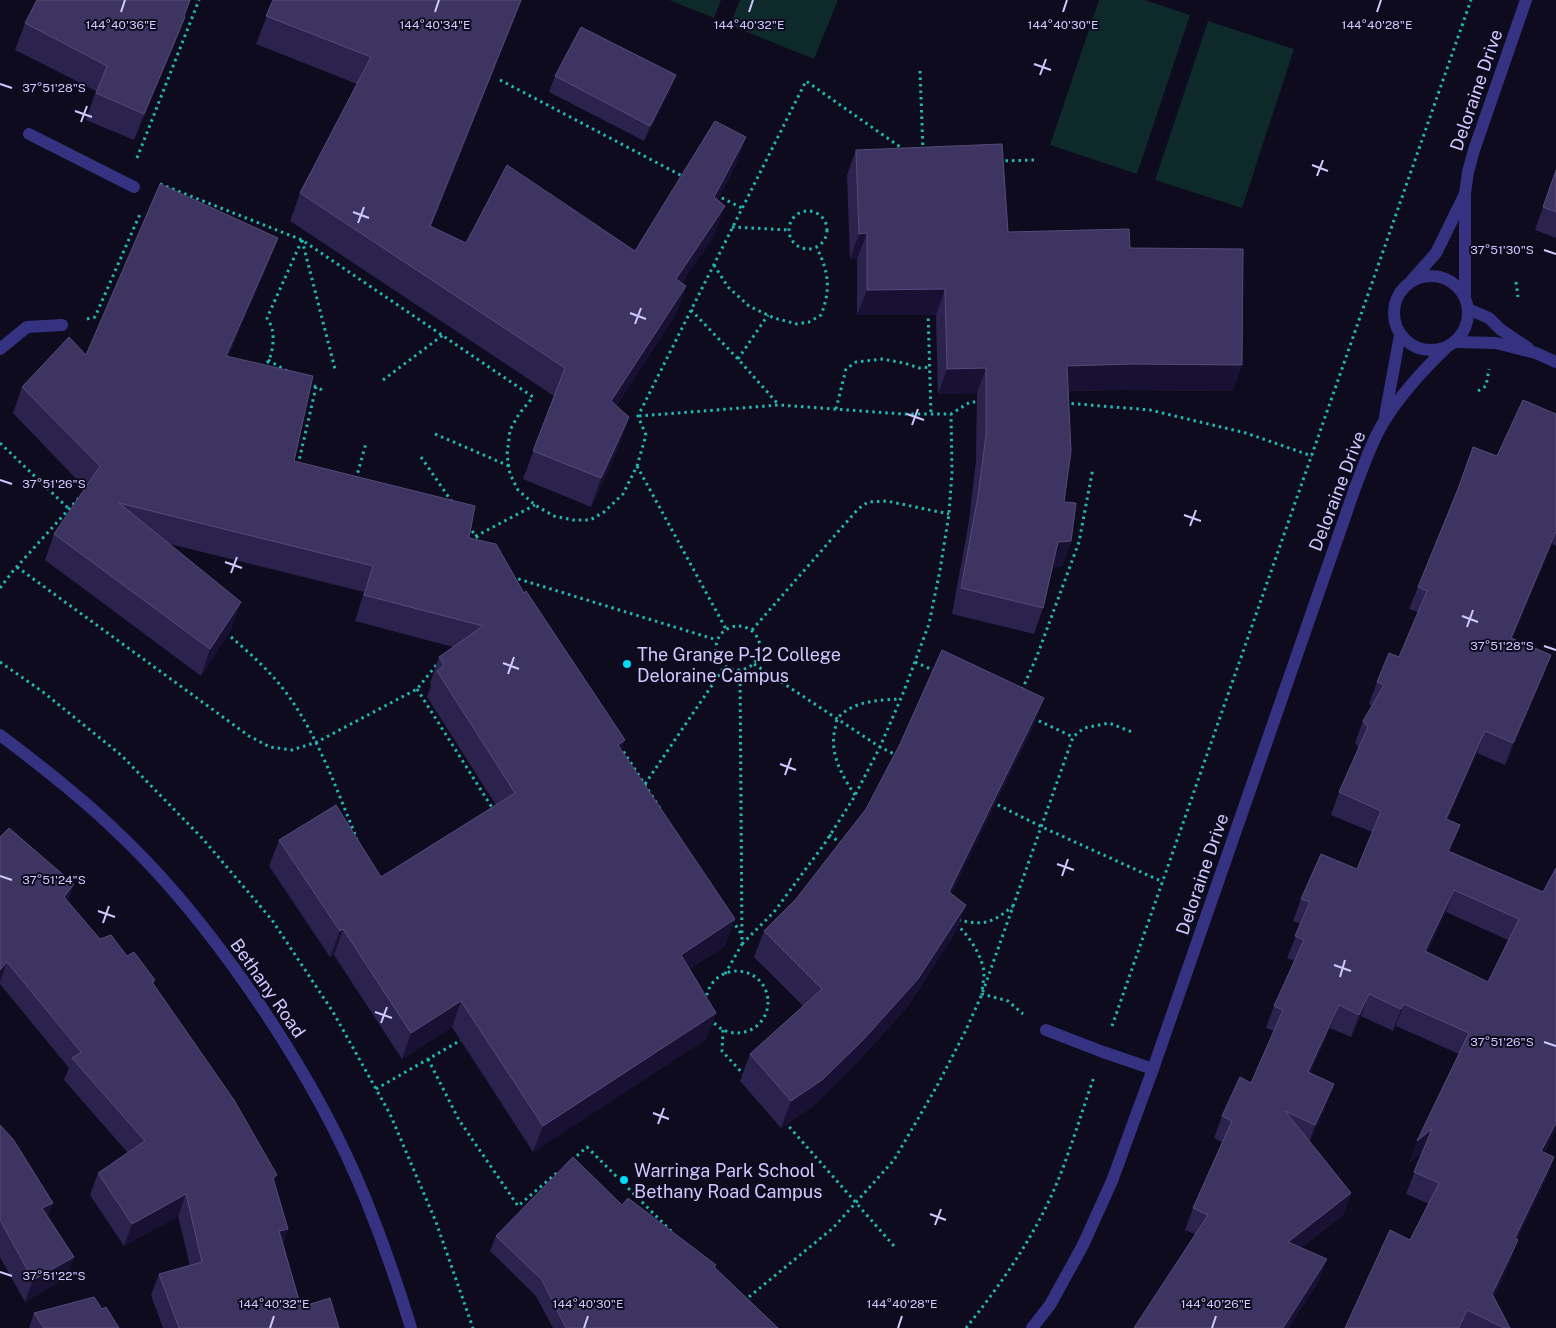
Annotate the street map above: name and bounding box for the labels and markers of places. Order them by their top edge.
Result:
place label: The Grange P-12 College Deloraine Campus [637,644,841,686]
marker: The Grange P-12 College Deloraine Campus [621,658,633,670]
place label: Warringa Park School Bethany Road Campus [634,1160,822,1202]
marker: Warringa Park School Bethany Road Campus [618,1174,630,1186]

